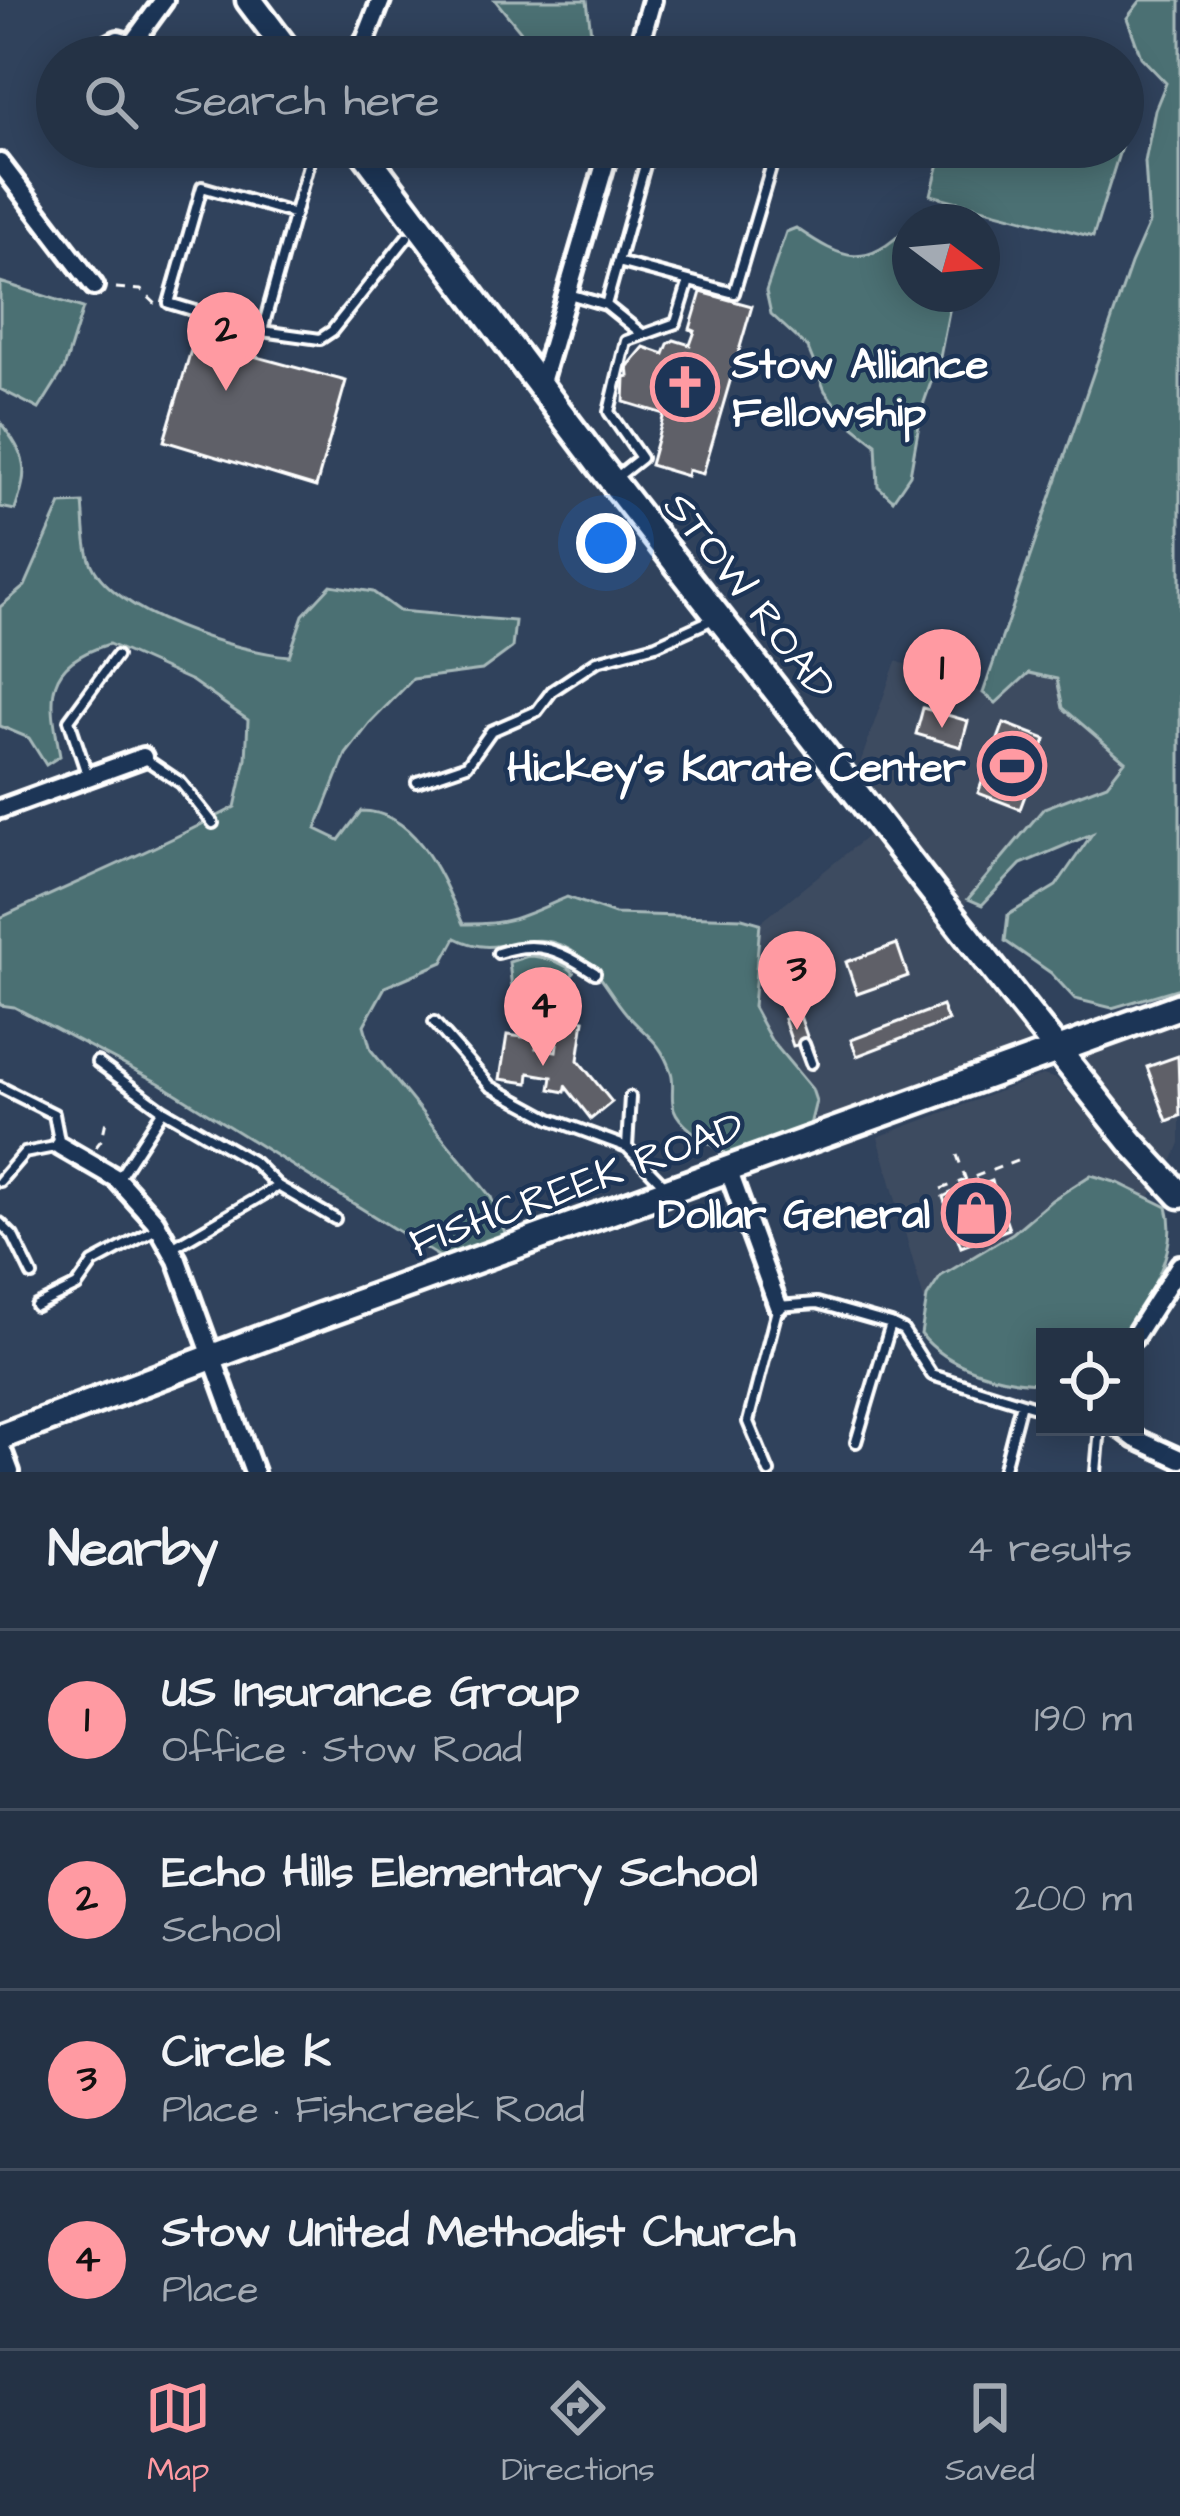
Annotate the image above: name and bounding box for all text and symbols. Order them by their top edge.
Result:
search box [36,36,1144,168]
icon: search [78,69,144,135]
text: Search here [174,71,440,133]
north arrow [892,204,1000,312]
pin: 2 [187,292,265,391]
place label: Stow Alliance Fellowship [731,337,989,443]
church icon: Stow Alliance Fellowship [650,352,720,422]
street label: STOW ROAD [649,481,848,713]
your location [576,513,636,573]
pin: 1 [903,629,981,728]
sports icon: Hickey's Karate Center [977,731,1047,801]
place label: Hickey's Karate Center [507,740,967,800]
pin: 3 [758,931,836,1030]
pin: 4 [504,967,582,1066]
street label: FISHCREEK ROAD [402,1098,752,1273]
shop icon: Dollar General [941,1178,1011,1248]
place label: Dollar General [658,1187,930,1245]
map controls [1036,1328,1144,1436]
button: locate [1036,1328,1144,1436]
text: Nearby [48,1515,218,1586]
text: 4 results [966,1523,1132,1577]
text: US Insurance Group [162,1662,579,1724]
text: 1 [85,1693,90,1747]
text: 190 m [1034,1693,1132,1747]
text: Office · Stow Road [162,1724,522,1778]
text: Echo Hills Elementary School [162,1842,757,1904]
text: 2 [76,1873,98,1927]
text: 200 m [1015,1873,1132,1927]
text: School [162,1904,281,1958]
text: Circle K [162,2022,331,2084]
text: 3 [77,2053,97,2107]
text: 260 m [1015,2053,1132,2107]
text: Place · Fishcreek Road [162,2084,585,2138]
text: Stow United Methodist Church [162,2202,796,2264]
text: 4 [74,2233,100,2287]
text: 260 m [1015,2233,1132,2287]
text: Place [162,2264,259,2318]
tab: Map [145,2375,211,2493]
tab: Directions [501,2375,655,2493]
tab: Saved [945,2375,1035,2493]

